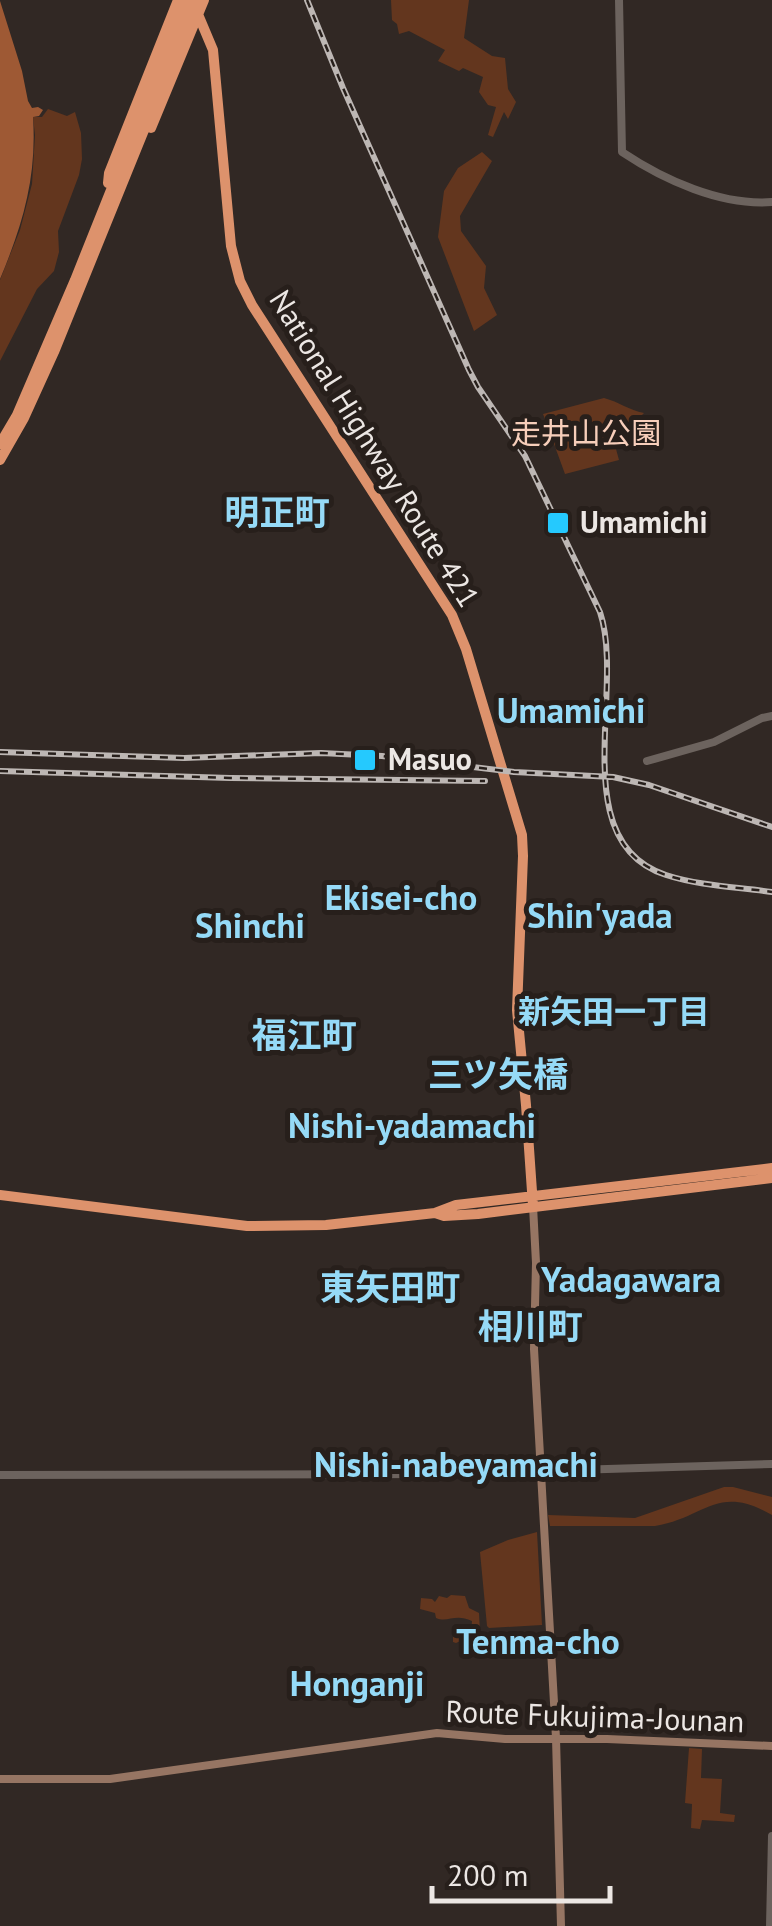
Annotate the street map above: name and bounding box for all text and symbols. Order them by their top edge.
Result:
street label: National Highway Route 421 [262,282,489,614]
park label: 走井山公園 [511,413,661,452]
district label: 明正町 [224,489,330,535]
place label: Umamichi [580,502,707,541]
marker: Umamichi [545,510,571,536]
district label: Umamichi [497,687,645,733]
place label: Masuo [388,739,472,778]
marker: Masuo [352,747,378,773]
district label: Ekisei-cho [325,874,477,920]
district label: Shin'yada [527,892,673,938]
district label: Shinchi [195,902,305,948]
district label: 新矢田一丁目 [518,990,710,1032]
district label: 福江町 [251,1012,357,1058]
district label: 三ツ矢橋 [428,1051,568,1097]
district label: Nishi-yadamachi [288,1102,536,1148]
district label: Yadagawara [540,1256,721,1302]
district label: 東矢田町 [320,1264,460,1310]
district label: 相川町 [477,1303,583,1349]
district label: Nishi-nabeyamachi [314,1441,598,1487]
district label: Tenma-cho [456,1618,620,1664]
district label: Honganji [290,1660,424,1706]
street label: Route Fukujima-Jounan [445,1691,745,1740]
scale bar [432,1841,610,1903]
text: 200 m [447,1855,528,1894]

